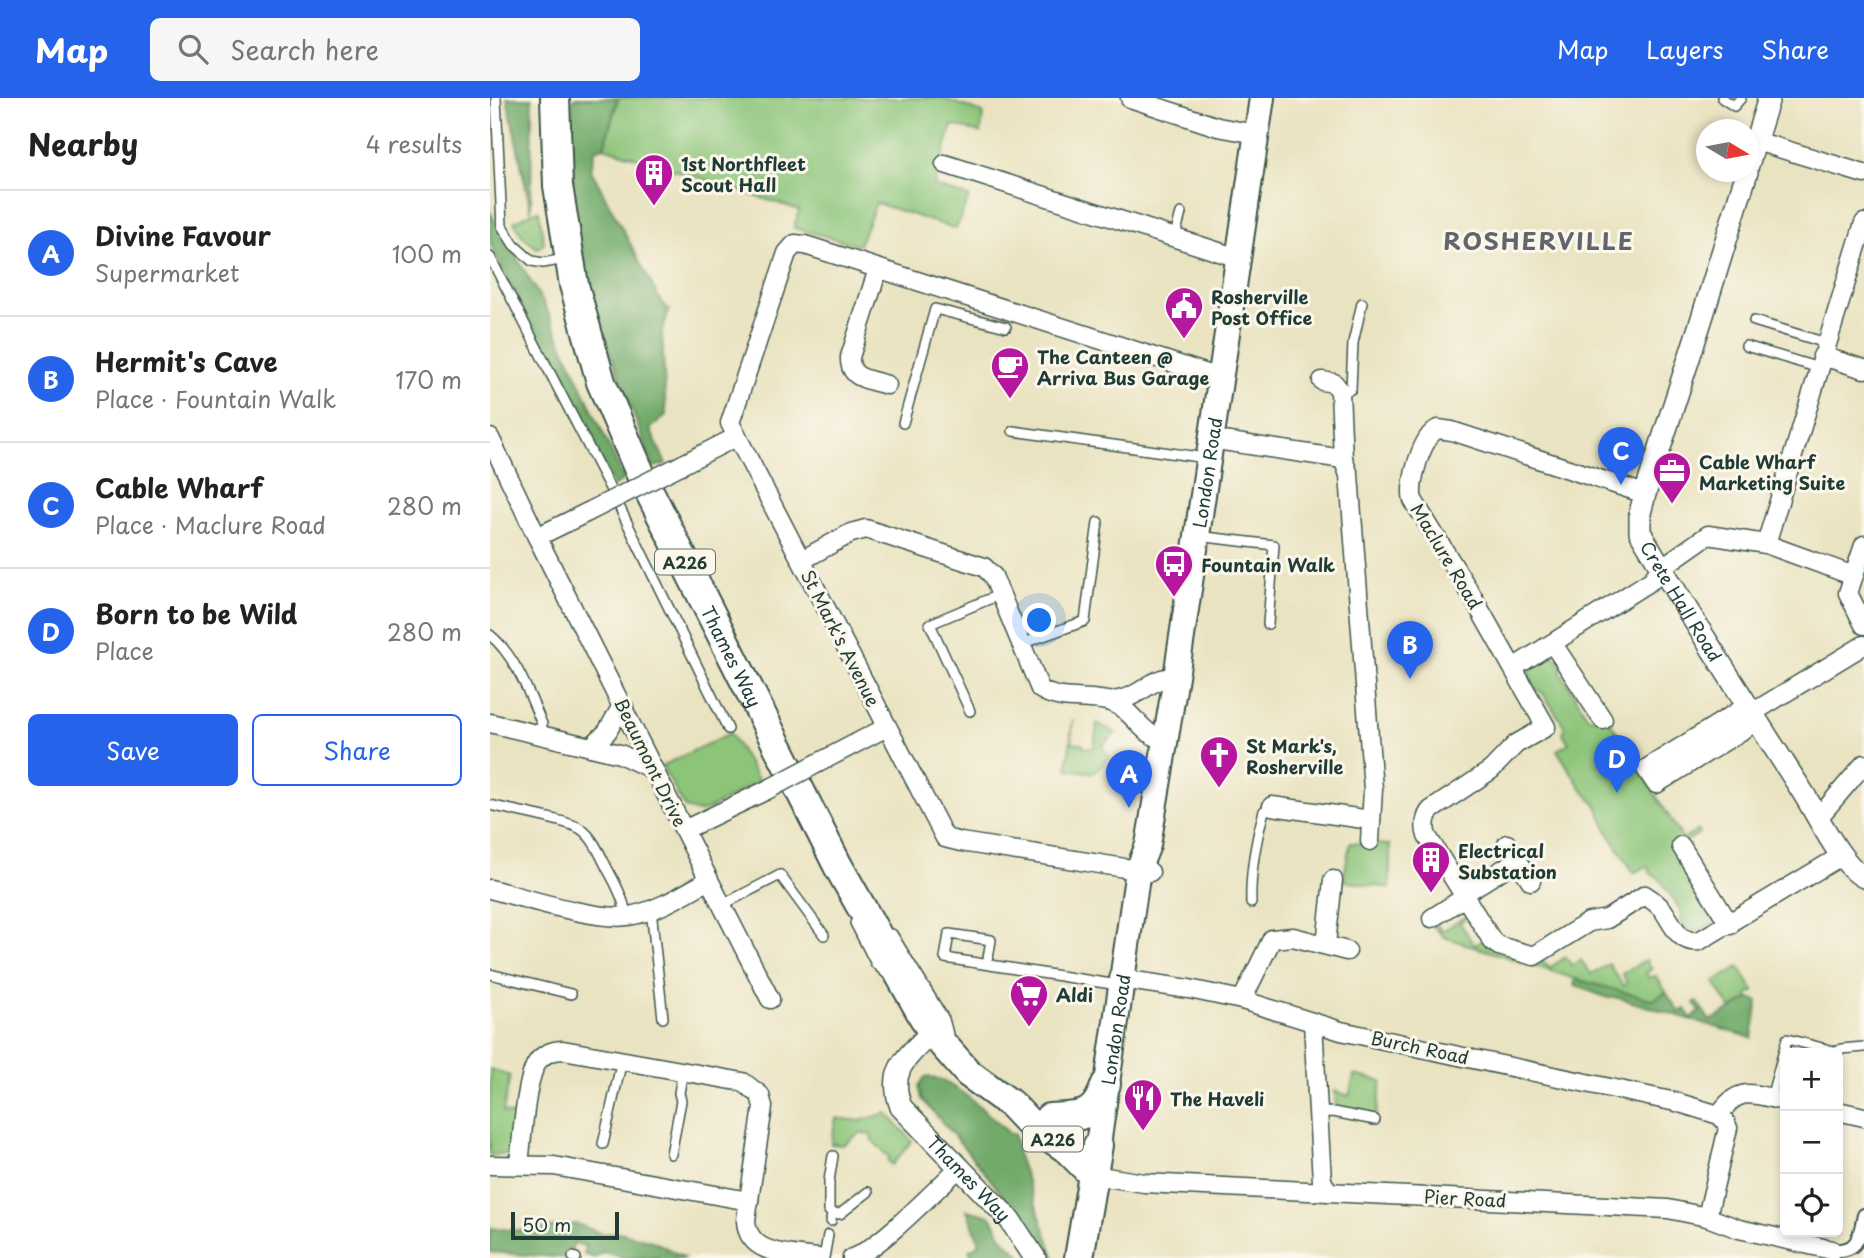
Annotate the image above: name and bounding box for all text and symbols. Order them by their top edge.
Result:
search box [150,18,640,81]
text: Map [35,24,108,74]
icon: search [174,30,212,68]
text: Search here [230,30,379,69]
text: Map [1557,31,1608,67]
text: Layers [1646,31,1723,67]
text: Share [1761,31,1829,67]
north arrow [1696,119,1759,182]
text: Nearby [28,121,138,166]
text: 4 results [366,126,462,161]
place label: 1st Northfleet Scout Hall [681,150,806,198]
building icon: 1st Northfleet Scout Hall [633,152,675,207]
text: Divine Favour [95,216,271,255]
district label: ROSHERVILLE [1443,222,1635,258]
text: A [42,236,60,271]
text: 100 m [392,236,462,271]
text: Supermarket [95,255,239,290]
place label: Rosherville Post Office [1211,283,1312,331]
public building icon: Rosherville Post Office [1163,285,1205,340]
text: Hermit's Cave [95,342,278,381]
place label: The Canteen @ Arriva Bus Garage [1037,343,1209,391]
cafe icon: The Canteen @ Arriva Bus Garage [989,345,1031,400]
text: B [43,362,59,397]
text: 170 m [395,362,462,397]
text: Place · Fountain Walk [95,381,336,416]
street label: London Road [1185,415,1228,530]
pin: C [1598,427,1644,485]
place label: Cable Wharf Marketing Suite [1699,448,1845,496]
office icon: Cable Wharf Marketing Suite [1651,450,1693,505]
text: Cable Wharf [95,468,263,507]
text: C [42,488,60,523]
text: 280 m [387,488,462,523]
street label: Maclure Road [1405,498,1489,614]
text: Place · Maclure Road [95,507,326,542]
street label: Crete Hall Road [1634,535,1729,667]
bus stop icon: Fountain Walk [1153,543,1195,598]
road number: A226 [655,550,715,575]
place label: Fountain Walk [1201,551,1335,578]
street label: St Mark's Avenue [795,565,887,711]
text: Born to be Wild [95,594,298,633]
street label: Thames Way [695,601,769,712]
your location [1022,603,1056,637]
text: D [42,614,60,649]
text: 280 m [387,614,462,649]
pin: B [1387,621,1433,679]
text: Place [95,633,154,668]
street label: Beaumont Drive [608,693,694,831]
button: Save [28,714,238,786]
button: Share [252,714,462,786]
place label: St Mark's, Rosherville [1246,732,1343,780]
church icon: St Mark's, Rosherville [1198,734,1240,789]
pin: D [1594,735,1640,793]
pin: A [1106,750,1152,808]
place label: Electrical Substation [1458,837,1557,885]
building icon: Electrical Substation [1410,839,1452,894]
street label: London Road [1093,972,1136,1086]
supermarket icon: Aldi [1008,973,1050,1028]
place label: Aldi [1056,981,1093,1008]
street label: Burch Road [1369,1023,1471,1071]
map controls [1780,1048,1843,1237]
button: + [1780,1048,1843,1111]
restaurant icon: The Haveli [1122,1077,1164,1132]
place label: The Haveli [1170,1085,1264,1112]
button: − [1780,1111,1843,1174]
road number: A226 [1023,1126,1083,1152]
street label: Thames Way [921,1129,1018,1227]
button: locate [1780,1174,1843,1237]
street label: Pier Road [1423,1182,1507,1214]
scale bar [511,1209,620,1241]
text: 50 m [522,1210,571,1238]

